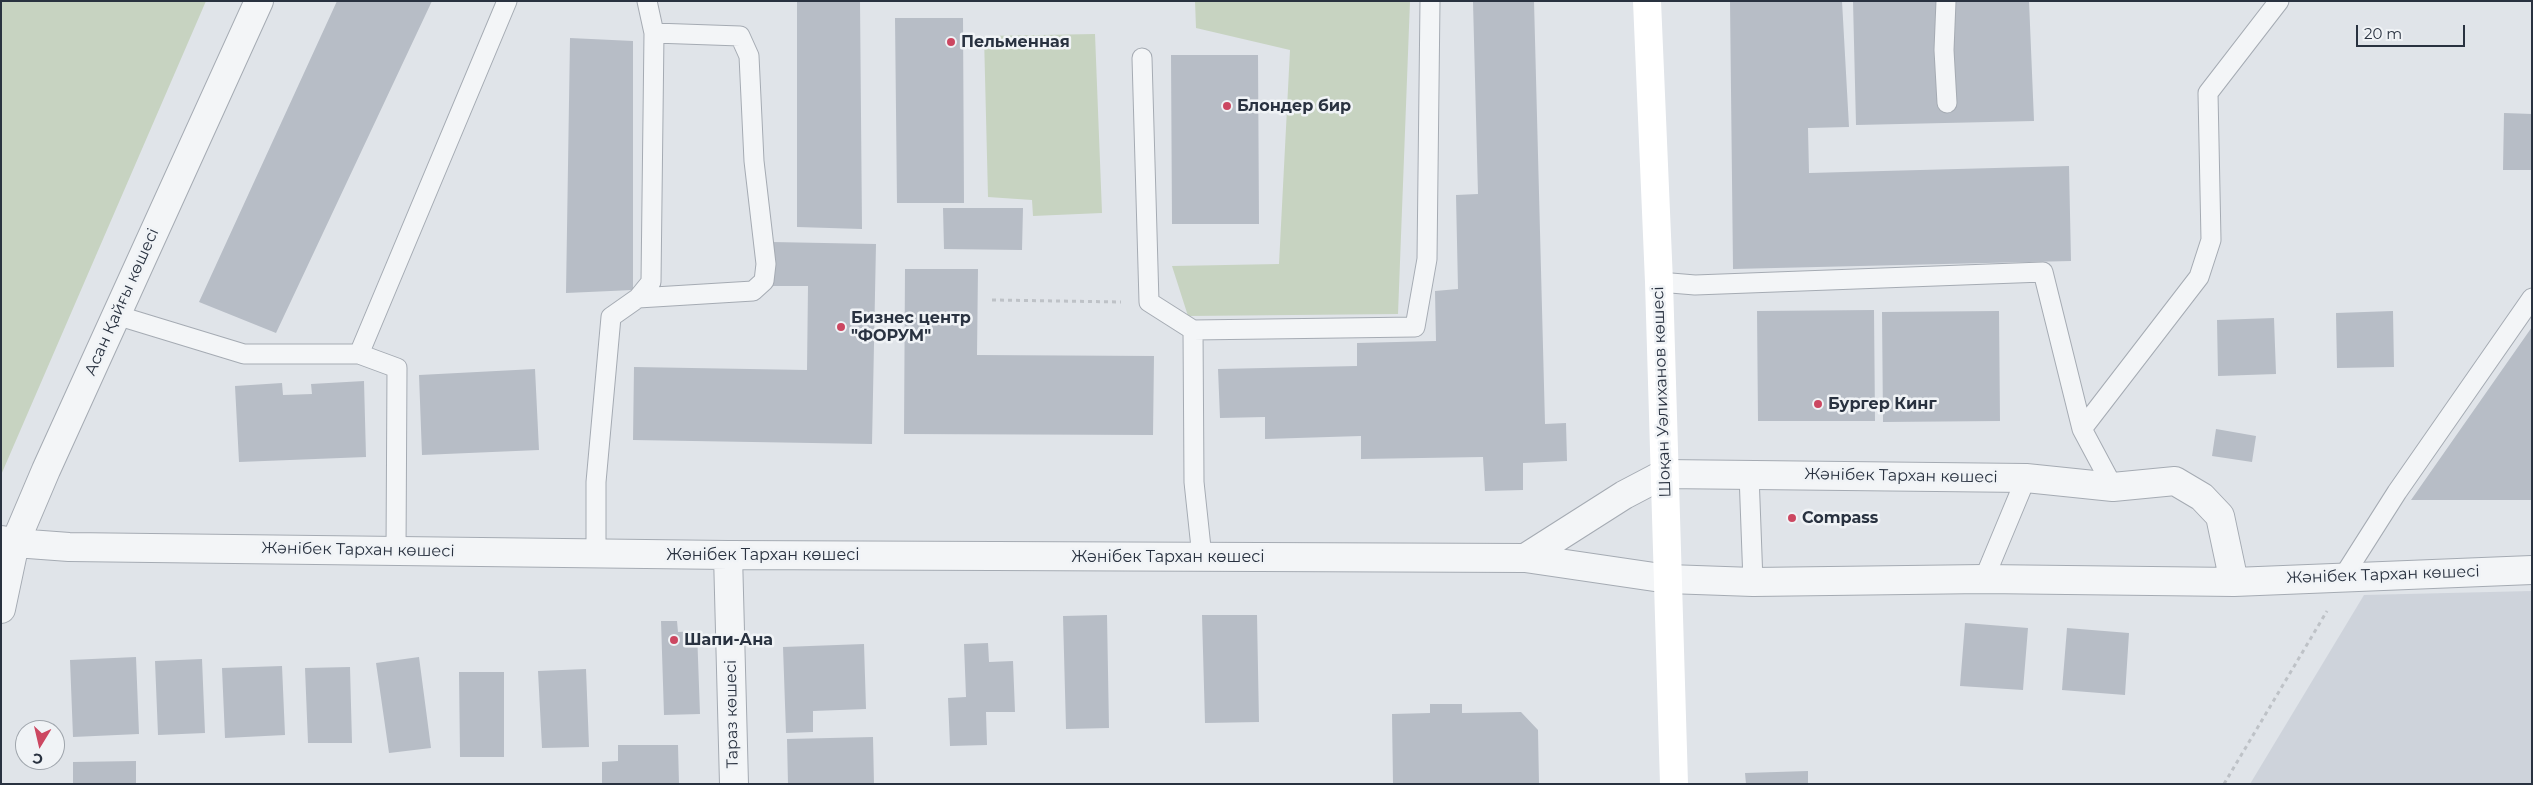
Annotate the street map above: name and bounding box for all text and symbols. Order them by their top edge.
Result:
scale bar [2358,15,2467,47]
text: 20 m [2364,24,2402,43]
place label: Пельменная [961,32,1070,52]
marker: Пельменная [945,36,957,48]
place label: Блондер бир [1237,96,1351,116]
marker: Блондер бир [1221,100,1233,112]
street label: Асан Қайғы көшесі [81,225,163,379]
street label: Шоқан Уәлиханов көшесі [1649,286,1675,498]
place label: Бизнес центр "ФОРУМ" [851,308,971,346]
marker: Бизнес центр "ФОРУМ" [835,321,847,333]
place label: Бургер Кинг [1828,394,1937,414]
marker: Бургер Кинг [1812,398,1824,410]
street label: Жәнібек Тархан көшесі [1804,465,1998,487]
place label: Compass [1802,508,1878,528]
marker: Compass [1786,512,1798,524]
street label: Жәнібек Тархан көшесі [261,539,455,561]
street label: Жәнібек Тархан көшесі [666,545,860,565]
street label: Жәнібек Тархан көшесі [1071,547,1265,567]
street label: Жәнібек Тархан көшесі [2286,562,2480,588]
place label: Шапи-Ана [684,630,773,650]
marker: Шапи-Ана [668,634,680,646]
street label: Тараз көшесі [721,660,743,768]
north arrow [15,720,65,770]
text: С [31,749,44,769]

